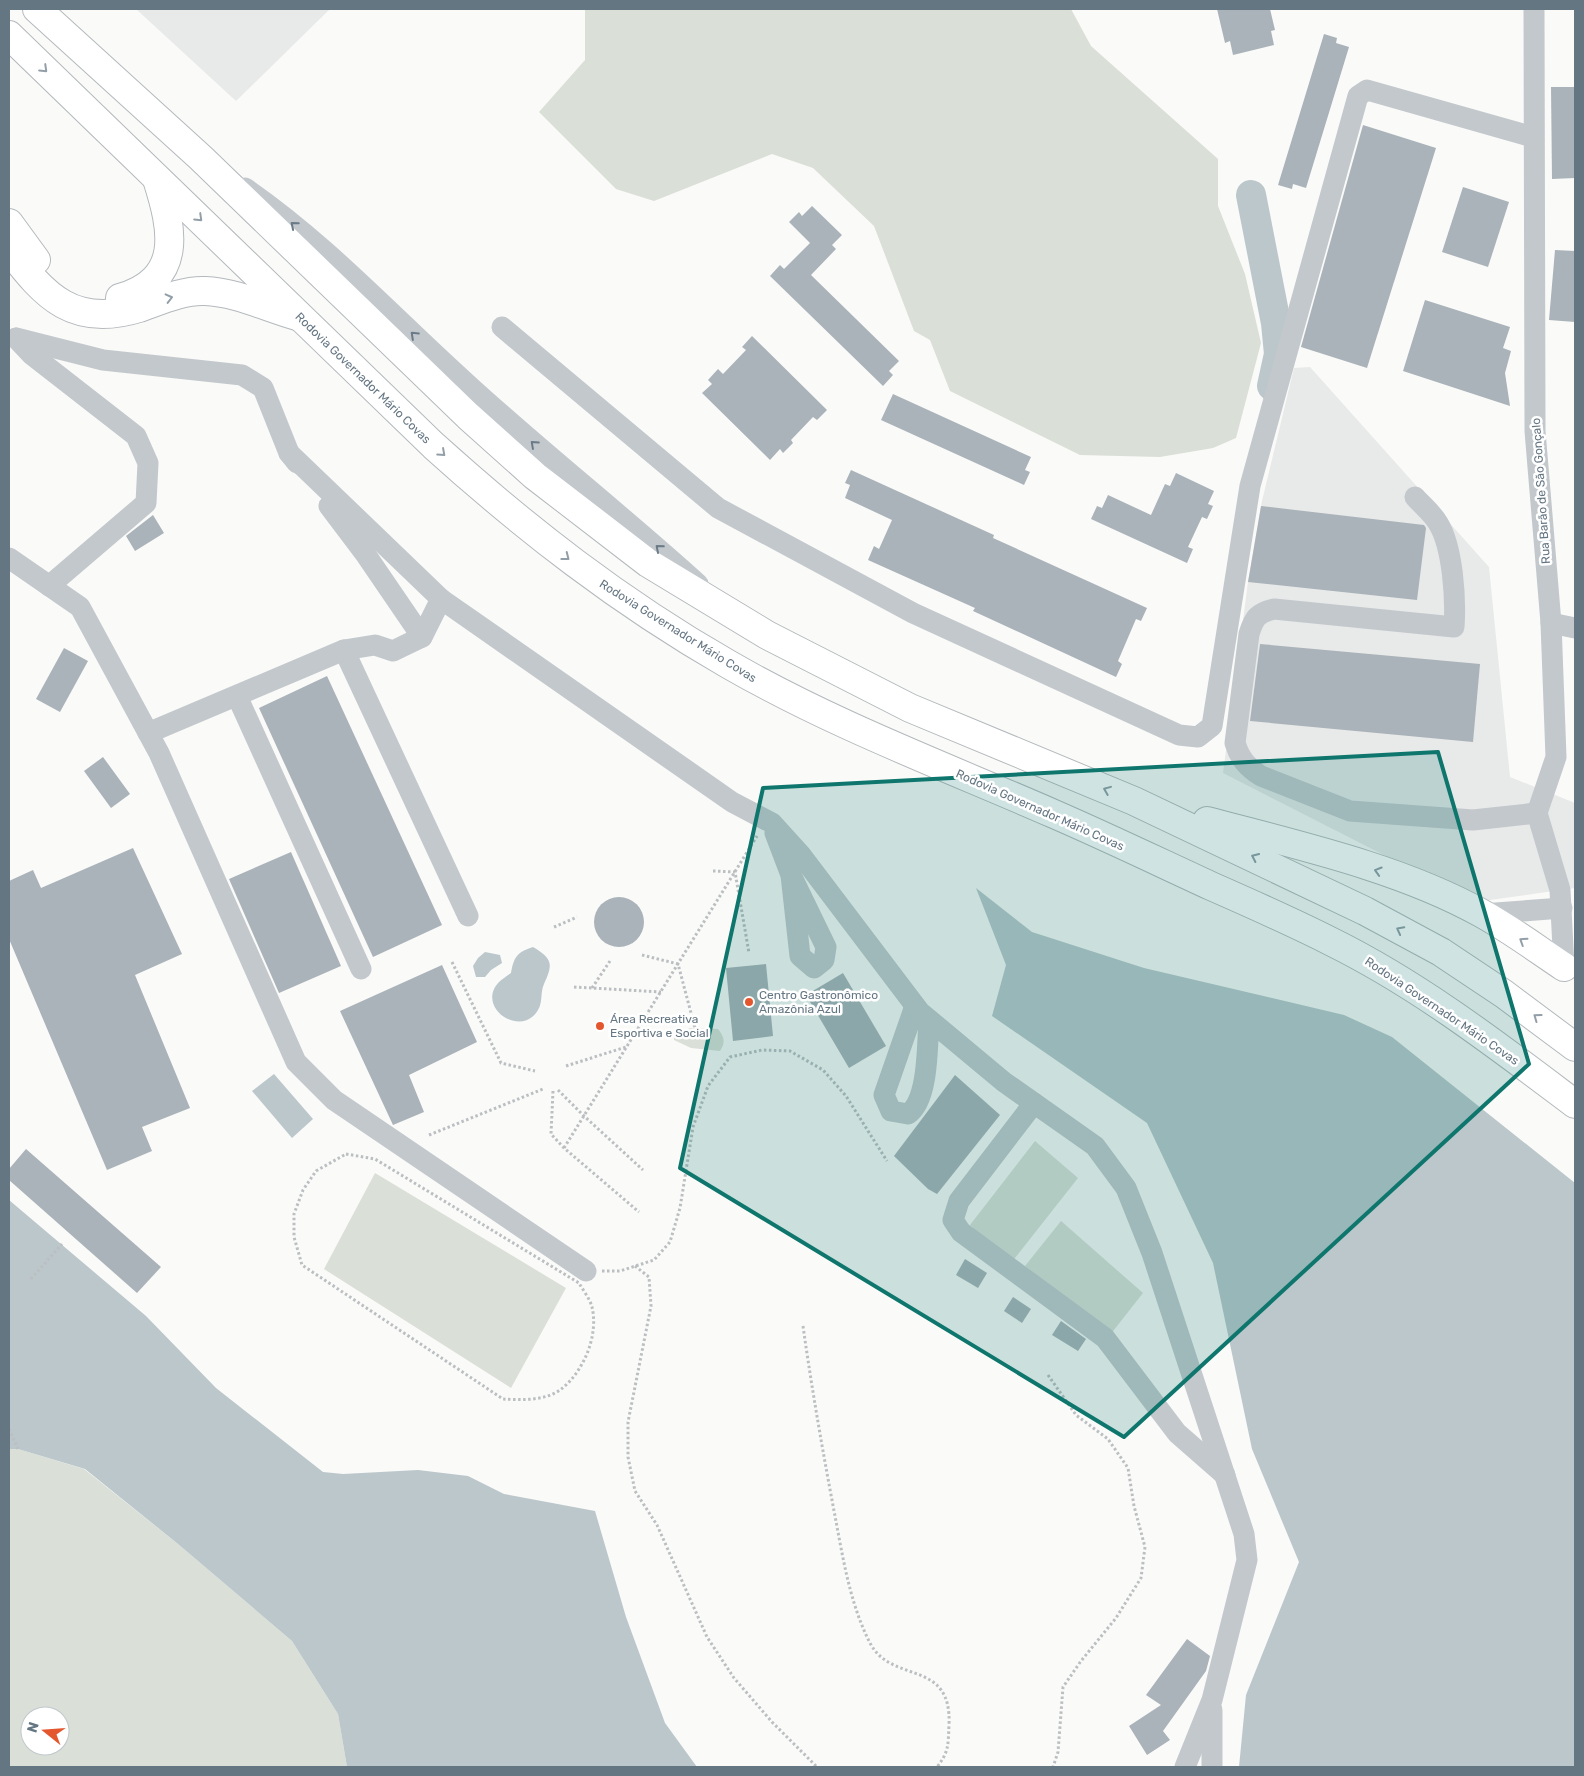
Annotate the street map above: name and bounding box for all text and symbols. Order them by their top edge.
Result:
one-way arrow [38,63,47,72]
one-way arrow [193,212,202,221]
one-way arrow [290,222,299,231]
one-way arrow [165,293,174,304]
street label: Rodovia Governador Mário Covas [292,310,434,446]
one-way arrow [411,332,420,341]
street label: Rua Barão de São Gonçalo [1529,417,1553,564]
one-way arrow [530,441,539,450]
one-way arrow [436,447,445,456]
one-way arrow [655,545,664,554]
one-way arrow [560,552,569,560]
street label: Rodovia Governador Mário Covas [597,577,759,685]
street label: Rodovia Governador Mário Covas [954,766,1126,854]
one-way arrow [1103,786,1111,796]
one-way arrow [1251,854,1260,864]
one-way arrow [1374,866,1382,876]
one-way arrow [1396,926,1405,936]
one-way arrow [1520,937,1529,947]
street label: Rodovia Governador Mário Covas [1362,954,1522,1068]
place label: Centro Gastronômico Amazônia Azul [759,988,878,1016]
marker: Centro Gastronômico Amazônia Azul [743,996,755,1008]
place label: Área Recreativa Esportiva e Social [610,1012,709,1040]
one-way arrow [1533,1014,1542,1024]
marker: Área Recreativa Esportiva e Social [594,1020,606,1032]
north arrow [20,1706,70,1756]
text: N [23,1720,43,1735]

